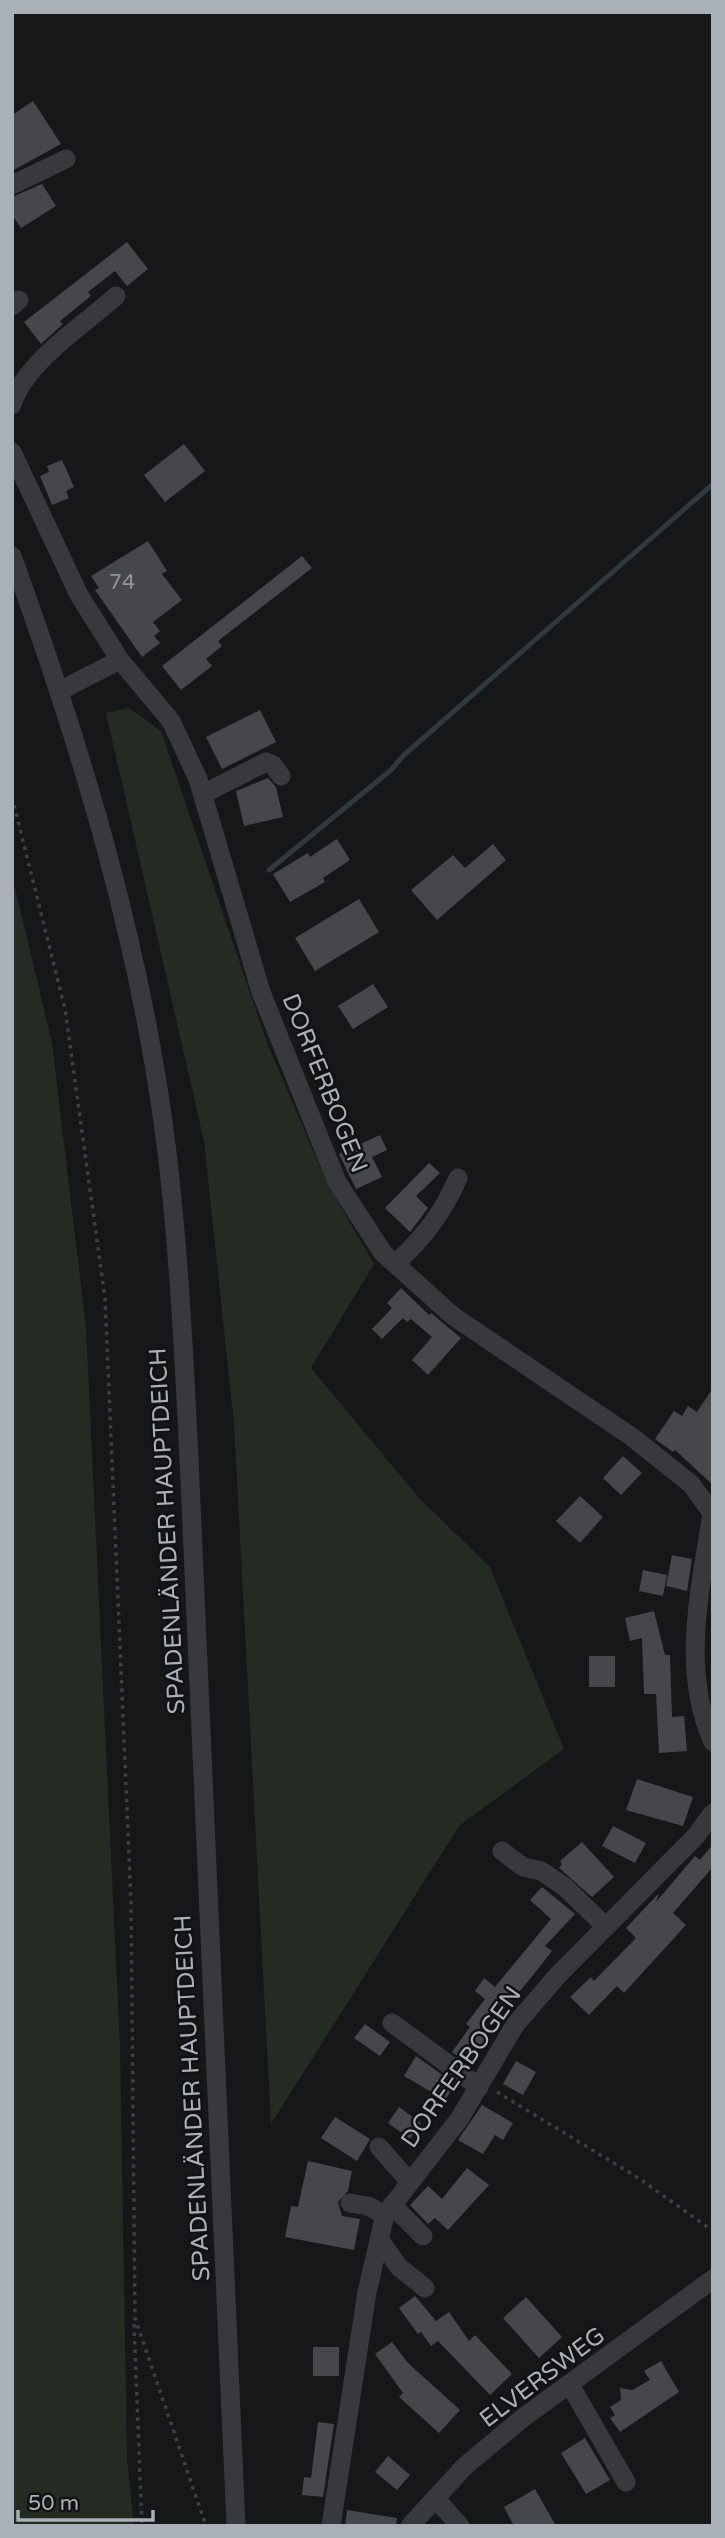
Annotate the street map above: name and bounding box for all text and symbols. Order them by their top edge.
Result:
house number: 74 [109,570,135,595]
street label: DORFERBOGEN [275,989,374,1177]
street label: SPADENLÄNDER HAUPTDEICH [143,1347,192,1715]
street label: SPADENLÄNDER HAUPTDEICH [168,1914,217,2282]
street label: DORFERBOGEN [395,1981,528,2154]
street label: ELVERSWEG [474,2321,611,2434]
scale bar [18,2478,152,2522]
text: 50 m [28,2491,79,2516]

